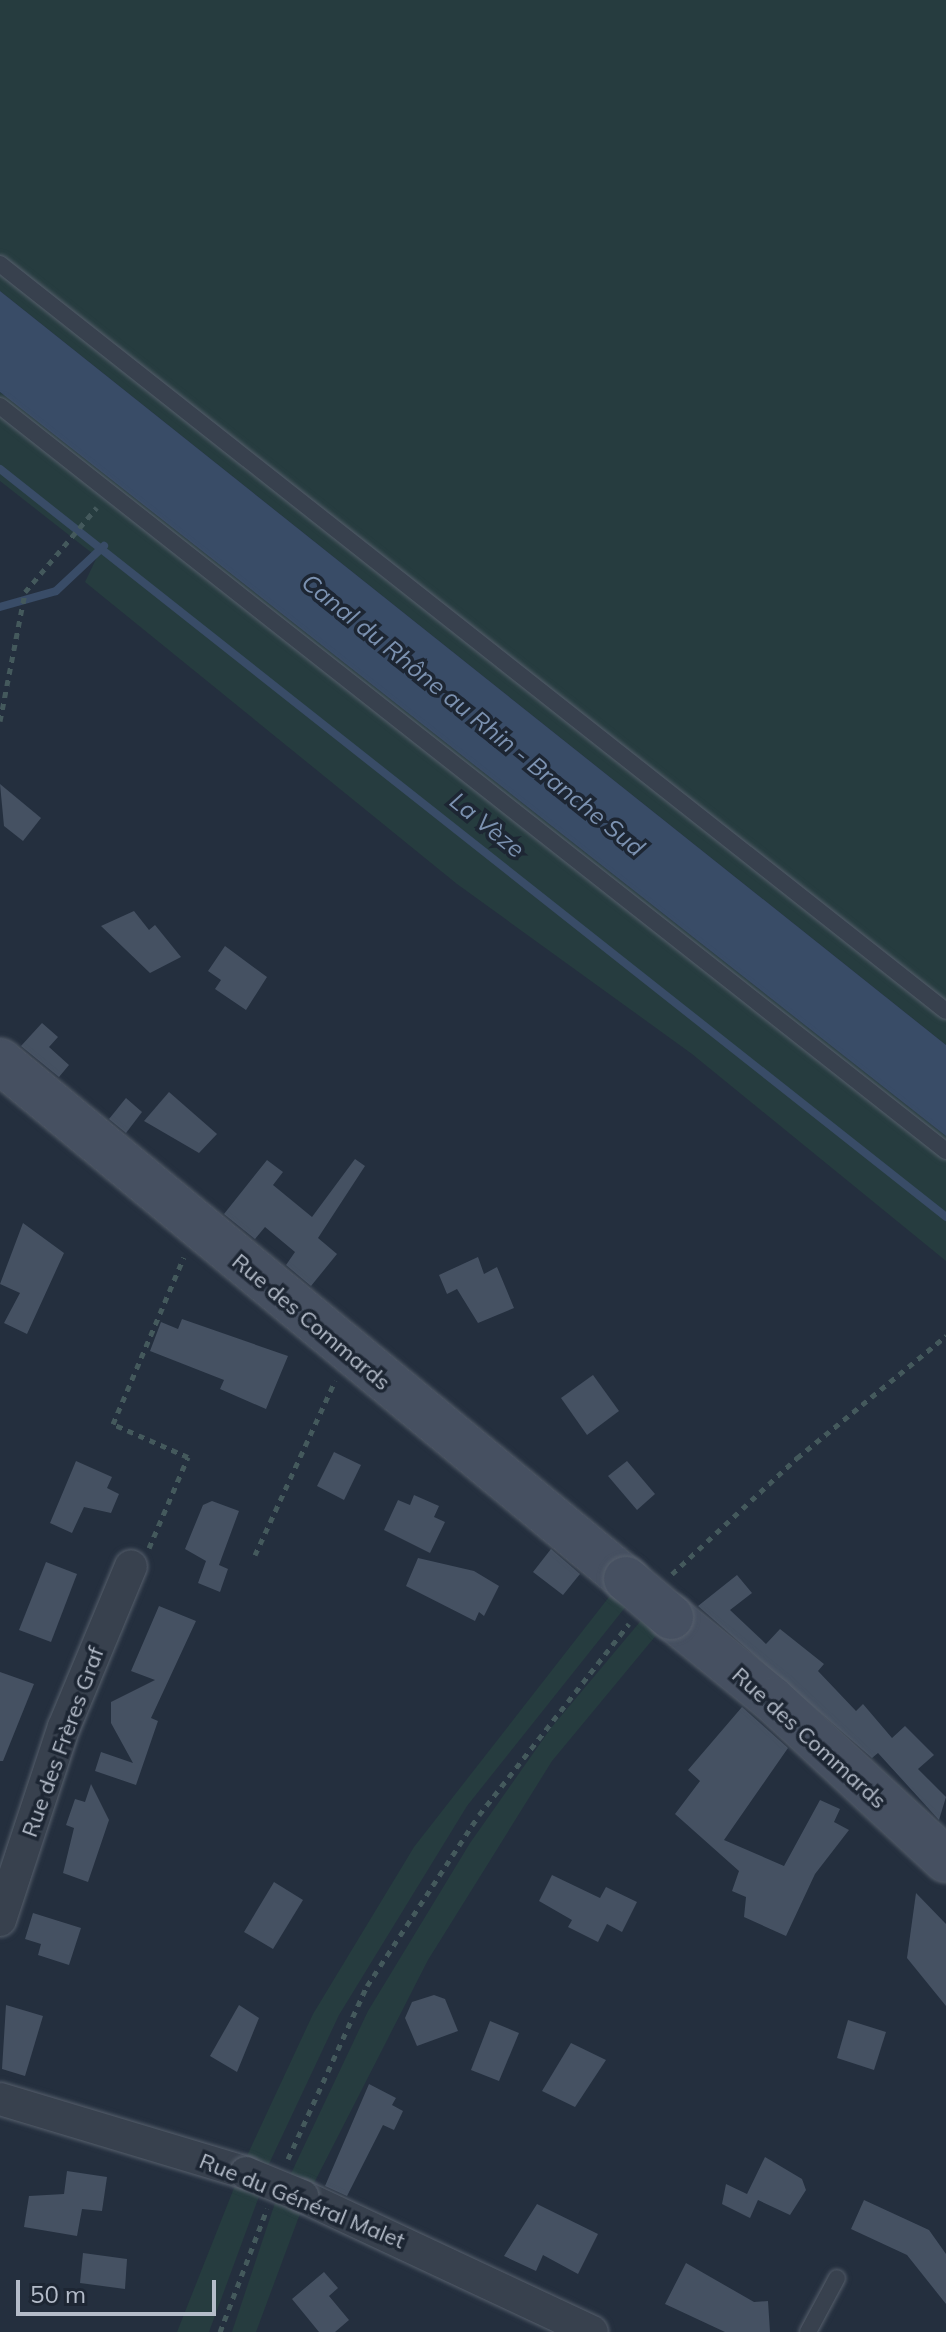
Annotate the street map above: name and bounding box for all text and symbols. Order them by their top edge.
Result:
water label: Canal du Rhône au Rhin - Branche Sud [296,568,650,862]
water label: La Vèze [444,786,530,864]
street label: Rue des Commards [227,1248,395,1396]
street label: Rue des Frères Graf [16,1643,110,1841]
street label: Rue des Commards [727,1662,891,1814]
street label: Rue du Général Malet [195,2148,409,2254]
scale bar [20,2264,220,2314]
text: 50 m [30,2279,86,2309]

